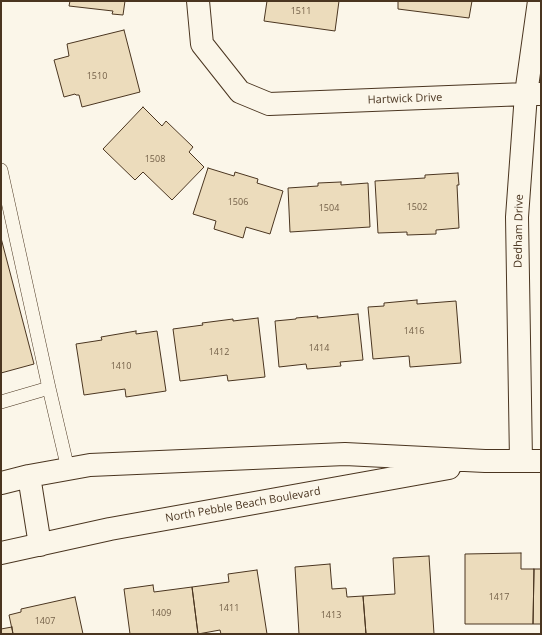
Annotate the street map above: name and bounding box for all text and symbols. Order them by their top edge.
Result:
house number: 1511 [291,6,311,16]
house number: 1510 [87,71,107,81]
street label: Hartwick Drive [367,91,443,107]
house number: 1508 [145,154,165,164]
street label: Dedham Drive [512,194,526,268]
house number: 1506 [228,197,248,207]
house number: 1502 [407,202,427,212]
house number: 1504 [319,203,339,213]
house number: 1416 [404,326,424,336]
house number: 1414 [309,343,329,353]
house number: 1412 [209,347,229,357]
house number: 1410 [111,361,131,371]
street label: North Pebble Beach Boulevard [164,485,322,525]
house number: 1417 [489,592,509,602]
house number: 1411 [219,603,239,613]
house number: 1409 [151,608,171,618]
house number: 1413 [321,610,341,620]
house number: 1407 [35,616,55,626]

